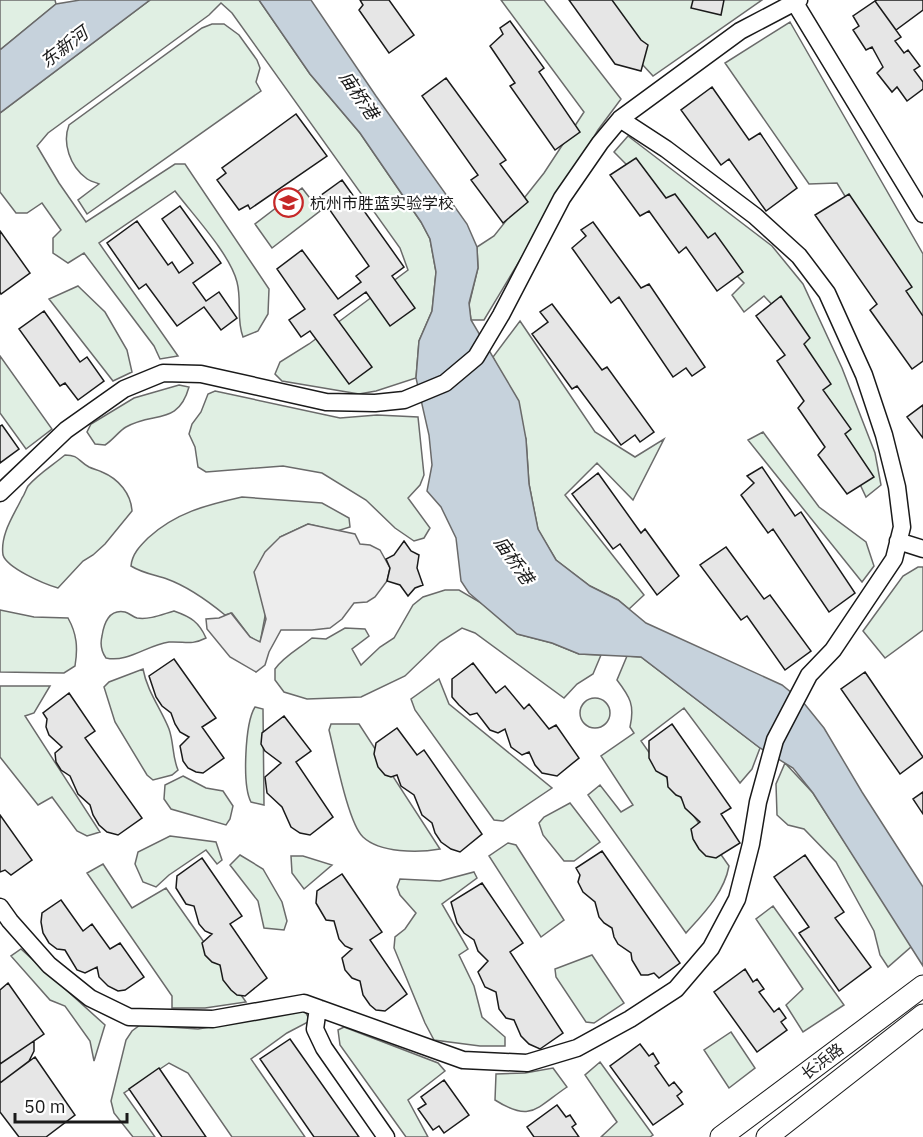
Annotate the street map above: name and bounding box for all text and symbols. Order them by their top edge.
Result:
water label: 东新河 [36,20,95,72]
water label: 庙桥港 [334,66,385,126]
school or university icon: 杭州市胜蓝实验学校 [273,187,305,219]
place label: 杭州市胜蓝实验学校 [310,193,454,213]
water label: 庙桥港 [489,531,541,591]
street label: 长浜路 [797,1039,847,1083]
scale bar [15,1086,128,1124]
text: 50 m [24,1095,66,1118]

